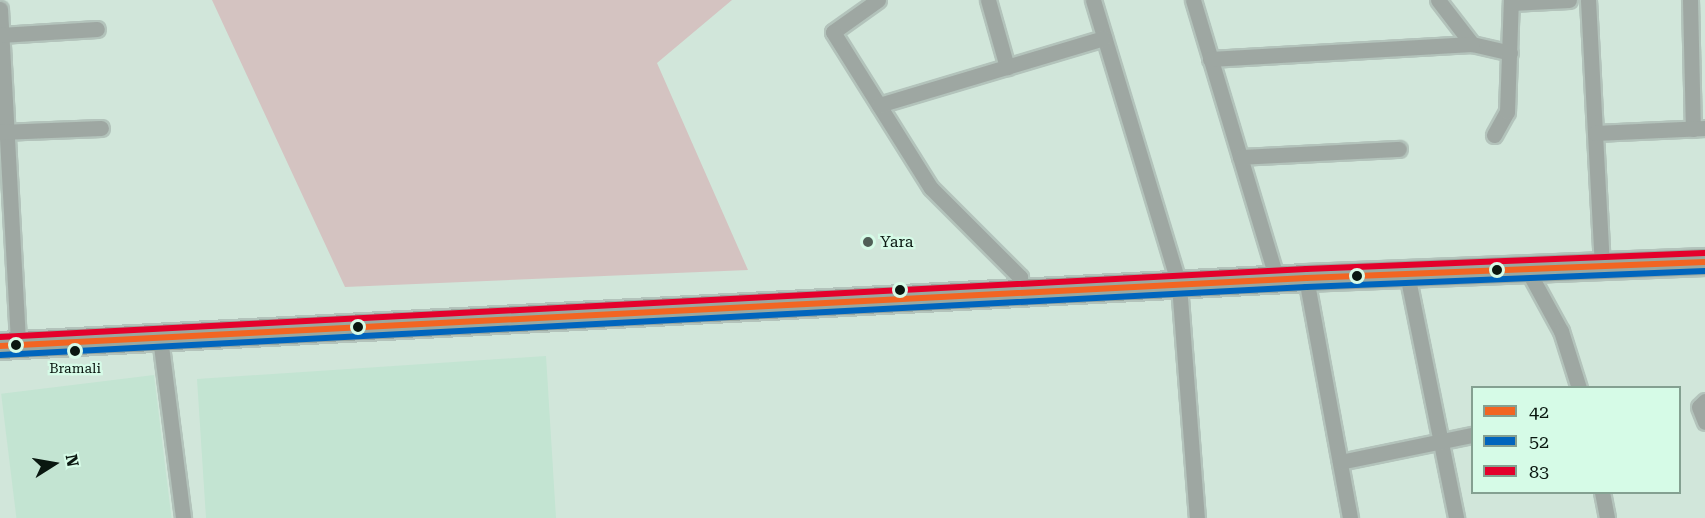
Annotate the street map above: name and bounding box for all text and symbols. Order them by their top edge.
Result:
place label: Yara [880,232,913,252]
marker: Yara [861,235,875,249]
unlabelled marker [1491,264,1503,276]
unlabelled marker [1351,270,1363,282]
unlabelled marker [894,284,906,296]
unlabelled marker [352,321,364,333]
unlabelled marker [10,339,22,351]
marker: Bramali [69,345,81,357]
place label: Bramali [49,360,101,376]
legend [1471,386,1681,494]
text: 42 [1529,401,1549,422]
text: 52 [1529,431,1549,452]
north arrow [24,434,84,494]
text: N [62,453,83,468]
text: 83 [1529,461,1549,482]

